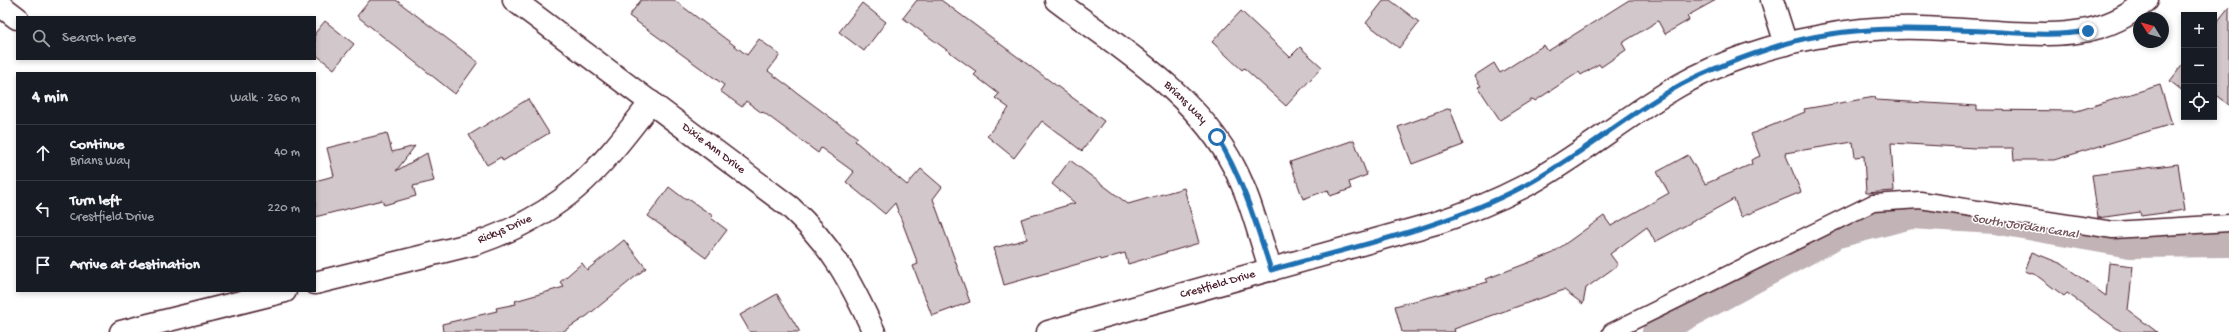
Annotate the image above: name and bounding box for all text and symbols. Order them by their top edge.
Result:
north arrow [2133,12,2169,48]
map controls [2181,12,2217,120]
button: + [2181,12,2217,48]
search box [16,16,316,60]
route end [2079,22,2097,40]
icon: search [30,27,52,49]
text: Search here [62,29,136,47]
button: − [2181,48,2217,84]
street label: Brians Way [1160,78,1210,128]
button: locate [2181,84,2217,120]
text: 4 min [32,88,68,108]
text: Walk · 260 m [230,91,300,106]
street label: Dixie Ann Drive [678,120,748,178]
route start [1208,128,1226,146]
text: Continue [70,136,124,154]
icon: ahead [32,142,54,164]
text: 40 m [274,145,300,160]
text: Brians Way [70,154,130,169]
text: Turn left [70,192,121,210]
icon: left [32,198,54,220]
text: 220 m [268,201,300,216]
text: Crestfield Drive [70,210,154,225]
water label: South Jordan Canal [1971,211,2080,243]
street label: Rickys Drive [476,212,535,248]
icon: arrive [32,254,54,276]
text: Arrive at destination [70,256,200,274]
street label: Crestfield Drive [1179,267,1258,302]

